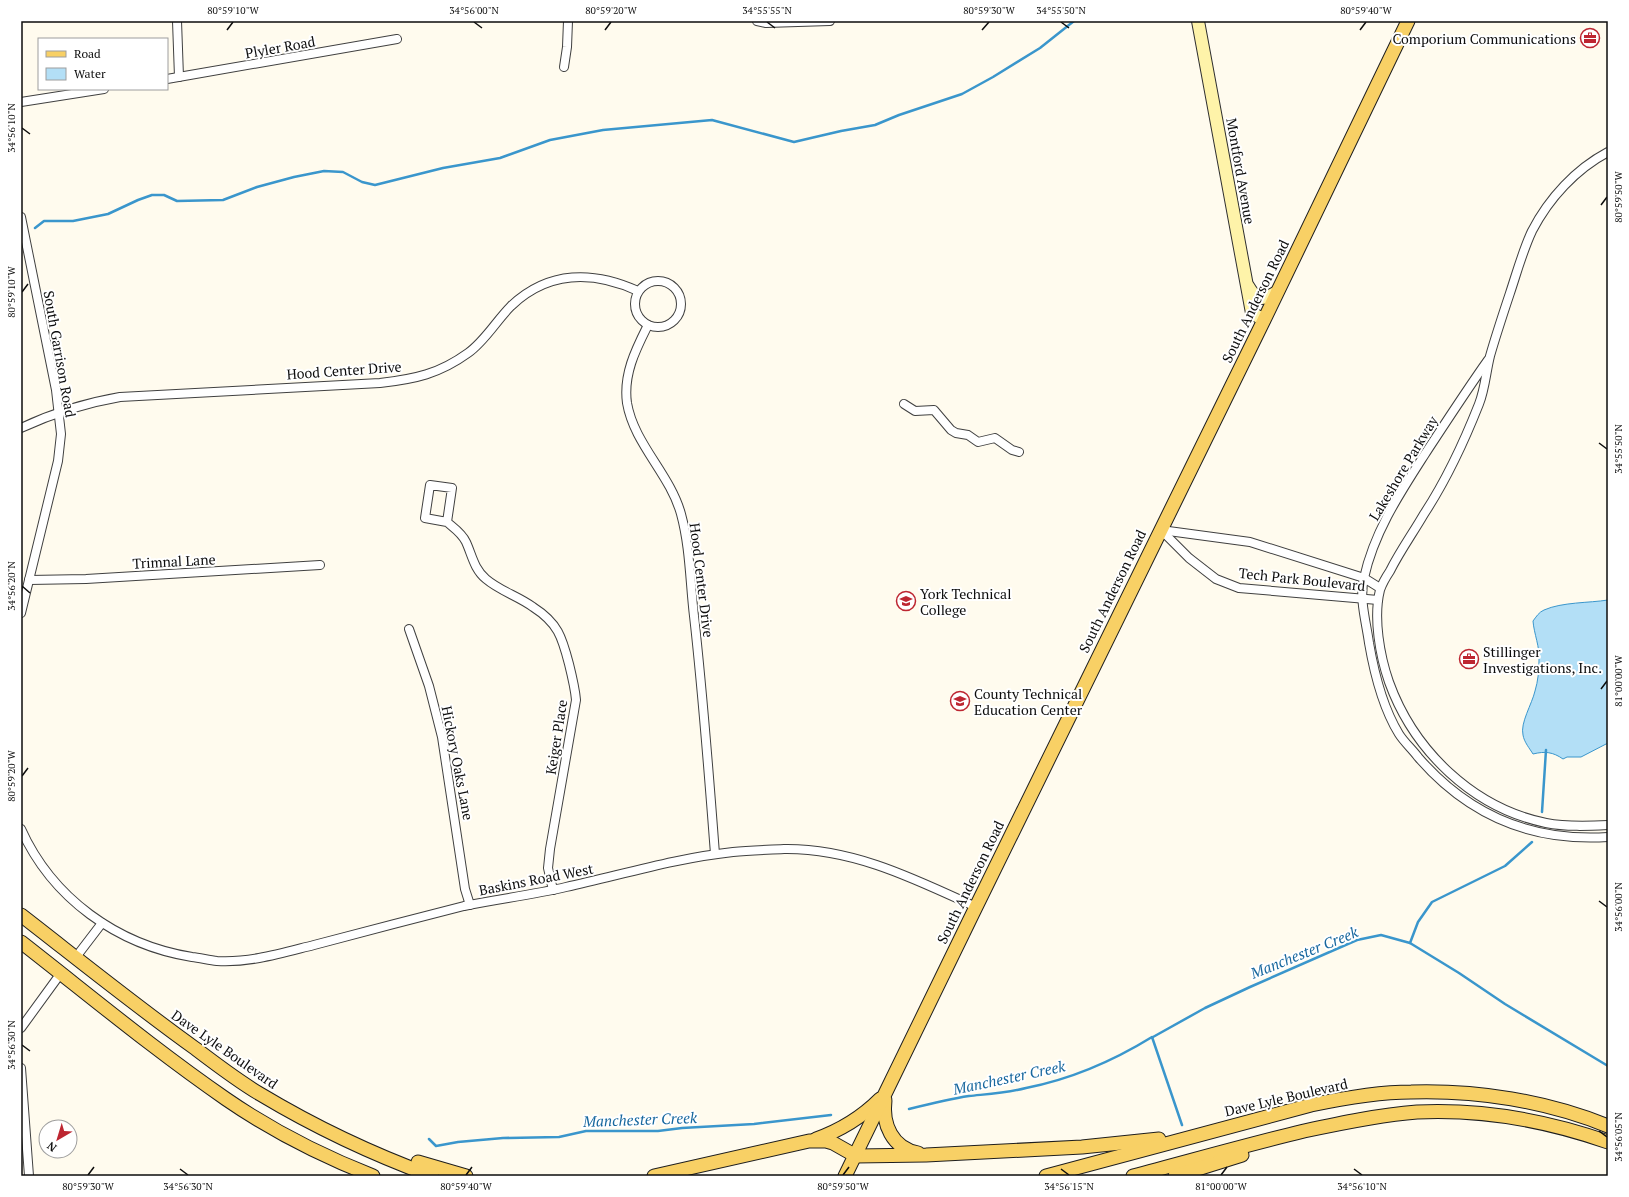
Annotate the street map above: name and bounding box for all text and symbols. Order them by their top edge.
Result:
text: 80°59'10"W [207,4,259,17]
text: 34°56'00"N [449,4,499,17]
text: 80°59'20"W [585,4,637,17]
text: 34°55'55"N [742,4,792,17]
text: 80°59'30"W [963,4,1015,17]
text: 34°55'50"N [1036,4,1086,17]
text: 80°59'40"W [1340,4,1392,17]
office icon: Comporium Communications [1579,27,1601,49]
place label: Comporium Communications [1392,29,1576,48]
street label: Plyler Road [243,31,317,63]
legend [38,38,168,90]
text: Road [74,46,101,61]
text: Water [74,66,106,81]
text: 34°56'10"N [5,103,18,153]
street label: Montford Avenue [1222,116,1260,226]
text: 80°59'50"W [1612,171,1625,223]
street label: South Anderson Road [1217,236,1293,366]
text: 80°59'10"W [5,266,18,318]
street label: South Garrison Road [39,289,81,419]
street label: Hood Center Drive [286,357,402,383]
street label: Lakeshore Parkway [1364,411,1442,524]
text: 34°55'50"N [1612,424,1625,474]
street label: Hood Center Drive [686,522,718,638]
street label: South Anderson Road [1074,526,1150,656]
street label: Trimnal Lane [132,549,216,573]
text: 34°56'20"N [5,561,18,611]
street label: Tech Park Boulevard [1238,563,1366,595]
place label: York Technical College [920,584,1011,619]
school or university icon: York Technical College [895,590,917,612]
place label: Stillinger Investigations, Inc. [1483,642,1602,677]
office icon: Stillinger Investigations, Inc. [1458,648,1480,670]
text: 81°00'00"W [1612,655,1625,707]
place label: County Technical Education Center [974,684,1083,719]
school or university icon: County Technical Education Center [949,690,971,712]
street label: Keiger Place [541,698,571,776]
street label: Hickory Oaks Lane [438,704,478,822]
text: 80°59'20"W [5,750,18,802]
street label: South Anderson Road [932,817,1008,947]
street label: Baskins Road West [477,858,596,899]
text: 34°56'00"N [1612,882,1625,932]
water label: Manchester Creek [1246,921,1361,983]
street label: Dave Lyle Boulevard [168,1005,282,1093]
text: 34°56'30"N [5,1020,18,1070]
water label: Manchester Creek [950,1055,1068,1099]
street label: Dave Lyle Boulevard [1223,1074,1350,1120]
water label: Manchester Creek [582,1107,698,1131]
text: 34°56'05"N [1612,1112,1625,1162]
north arrow [38,1119,78,1159]
text: N [44,1138,59,1155]
text: 80°59'30"W [62,1180,114,1193]
text: 34°56'30"N [163,1180,213,1193]
text: 80°59'40"W [440,1180,492,1193]
text: 80°59'50"W [817,1180,869,1193]
text: 34°56'15"N [1044,1180,1094,1193]
text: 81°00'00"W [1195,1180,1247,1193]
text: 34°56'10"N [1337,1180,1387,1193]

